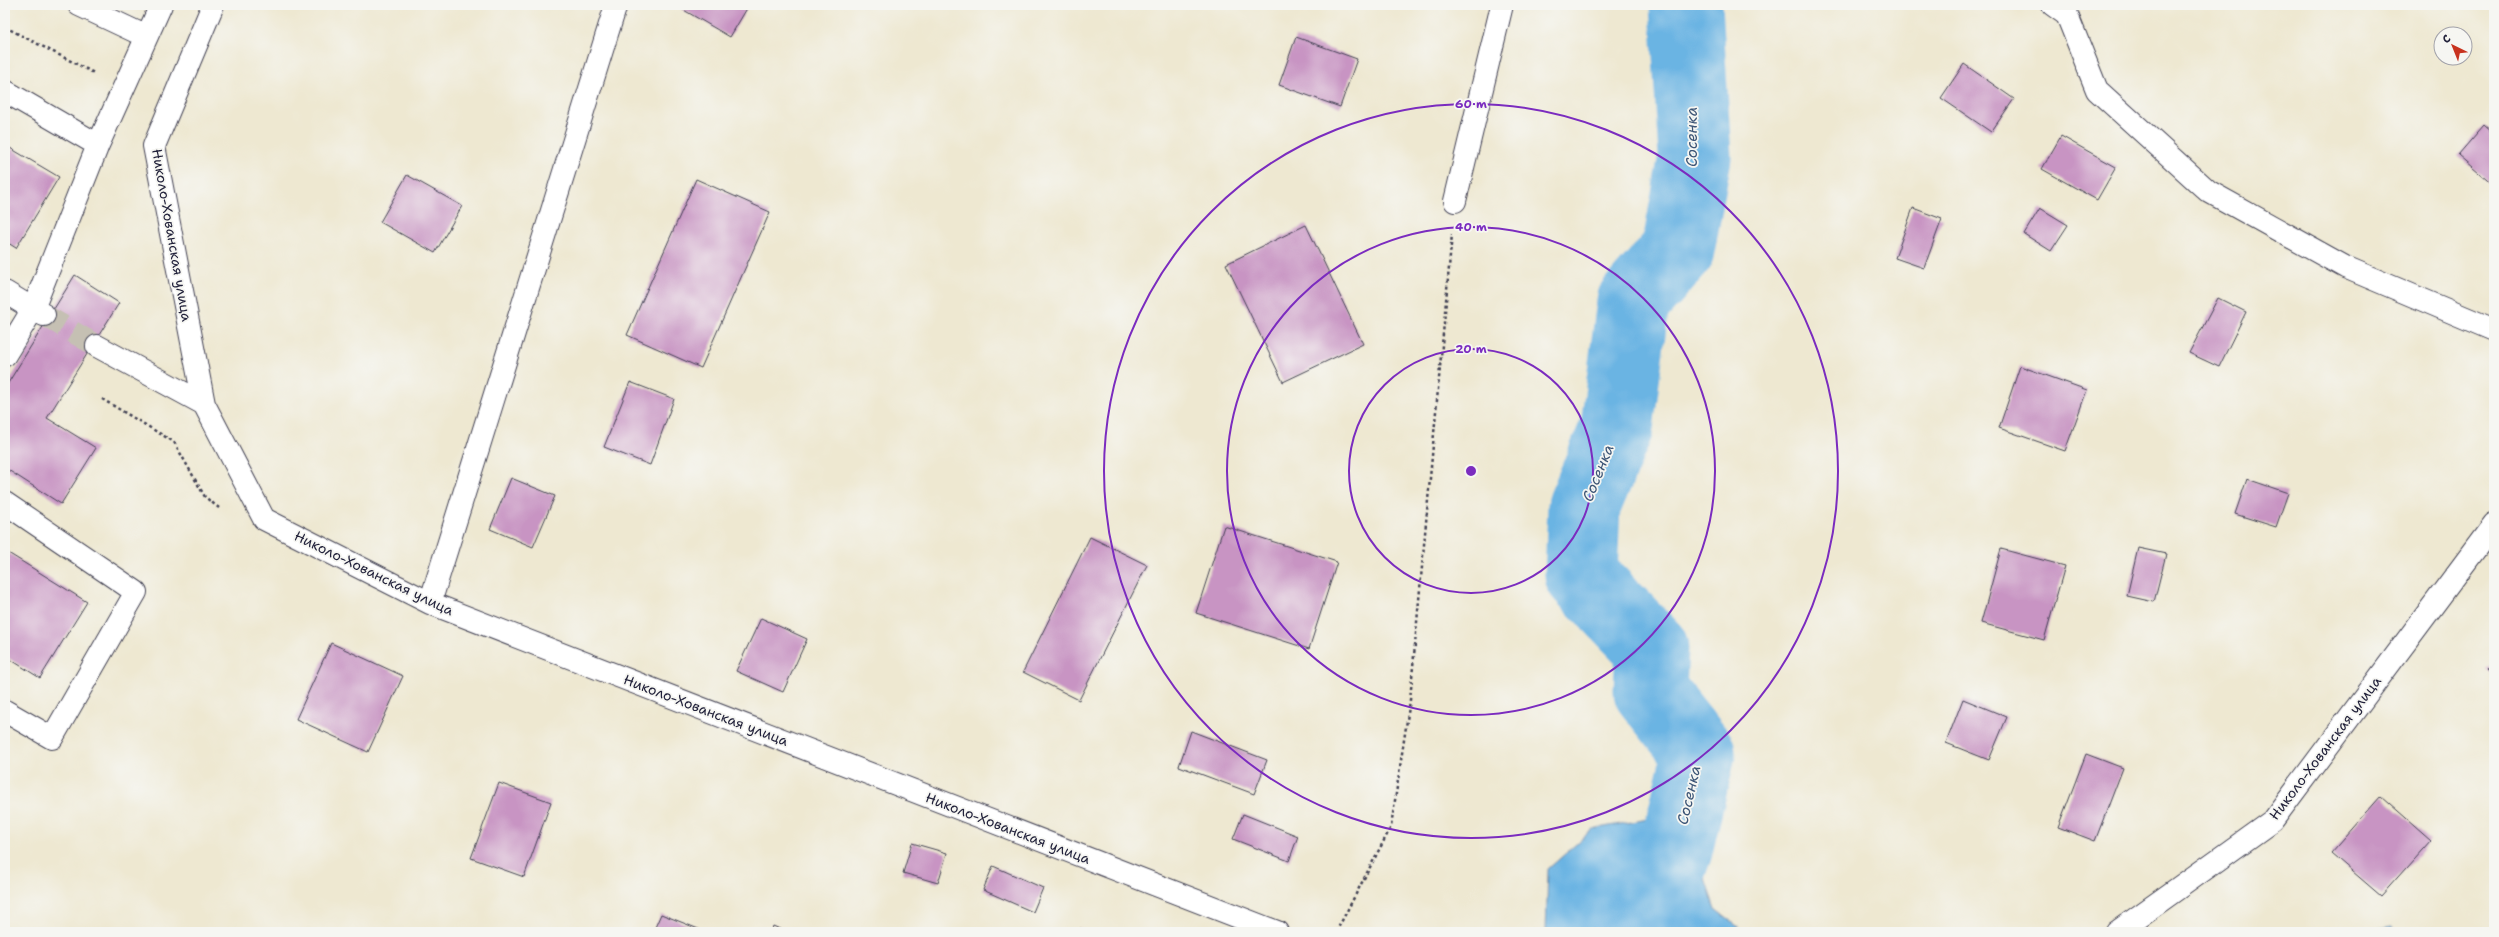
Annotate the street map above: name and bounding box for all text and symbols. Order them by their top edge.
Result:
north arrow [2433,26,2473,66]
text: С [2439,31,2454,47]
text: 60 m [1455,96,1487,112]
water label: Сосенка [1682,107,1702,167]
street label: Николо-Хованская улица [148,147,196,323]
text: 40 m [1455,219,1487,235]
text: 20 m [1455,341,1487,357]
water label: Сосенка [1577,441,1619,505]
centre of rings [1464,464,1478,478]
street label: Николо-Хованская улица [291,527,457,620]
street label: Николо-Хованская улица [621,670,791,750]
street label: Николо-Хованская улица [2265,672,2385,823]
water label: Сосенка [1672,763,1706,827]
street label: Николо-Хованская улица [923,788,1093,868]

